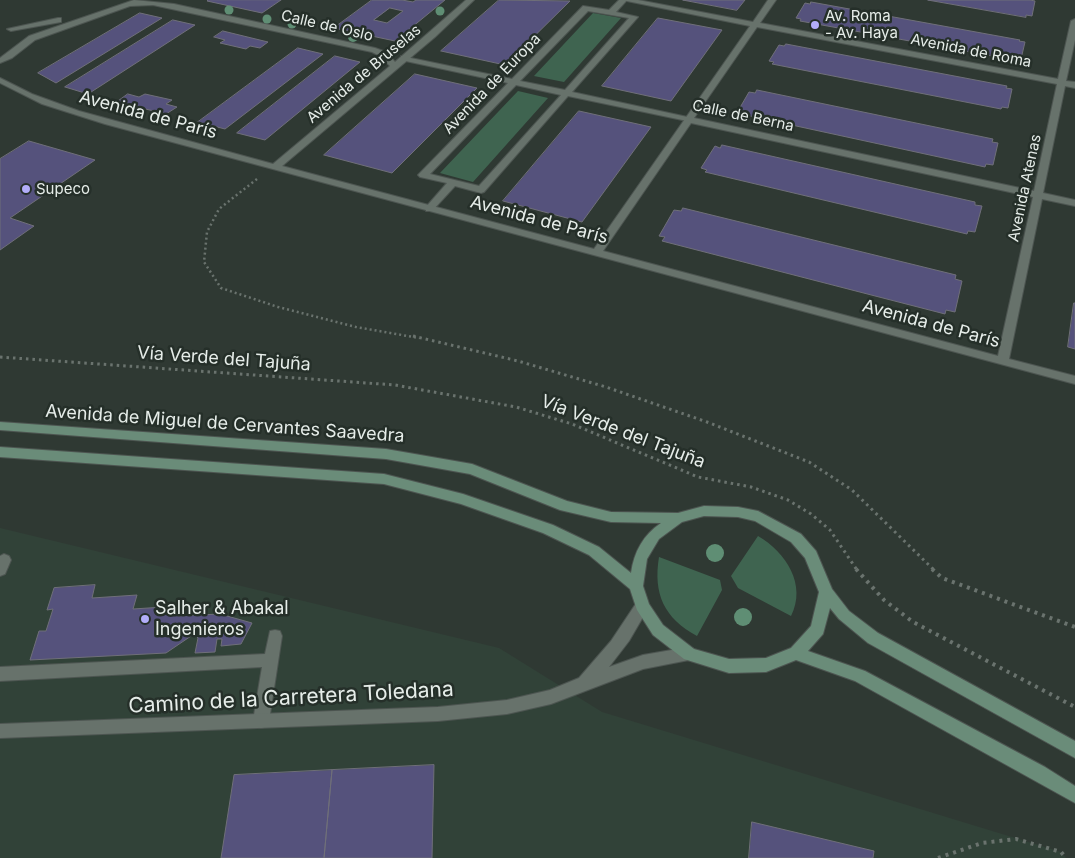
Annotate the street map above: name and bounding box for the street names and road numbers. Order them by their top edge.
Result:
street label: Calle de Oslo [279,7,375,45]
street label: Avenida de Bruselas [303,21,425,127]
street label: Avenida de Europa [439,30,545,138]
street label: Avenida de Roma [909,30,1033,72]
street label: Avenida de París [77,86,219,144]
street label: Calle de Berna [691,96,795,136]
street label: Avenida Atenas [1005,133,1045,243]
street label: Avenida de París [468,191,610,249]
street label: Avenida de París [860,295,1002,353]
street label: Vía Verde del Tajuña [136,342,312,376]
street label: Vía Verde del Tajuña [538,391,708,473]
street label: Avenida de Miguel de Cervantes Saavedra [45,401,405,447]
street label: Camino de la Carretera Toledana [128,677,454,719]

